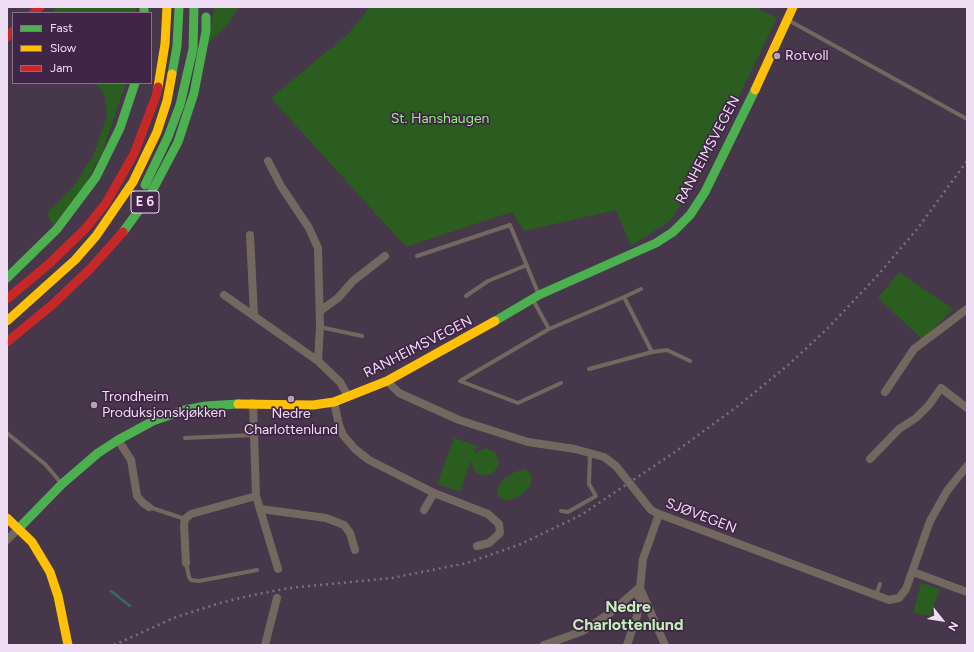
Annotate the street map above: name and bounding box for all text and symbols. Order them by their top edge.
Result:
legend [12,12,152,84]
text: Fast [50,21,73,35]
text: Slow [50,41,76,55]
place label: Rotvoll [785,48,829,64]
marker: Rotvoll [772,51,782,61]
text: Jam [50,61,73,75]
street label: RANHEIMSVEGEN [672,93,744,207]
park label: St. Hanshaugen [391,111,489,127]
road number: E 6 [131,191,159,213]
street label: RANHEIMSVEGEN [361,312,475,382]
place label: Trondheim Produksjonskjøkken [102,389,226,422]
marker: Nedre Charlottenlund [286,394,296,404]
marker: Trondheim Produksjonskjøkken [89,400,99,410]
place label: Nedre Charlottenlund [244,406,338,438]
street label: SJØVEGEN [663,495,739,537]
district label: Nedre Charlottenlund [573,597,683,635]
north arrow [922,600,962,640]
text: N [945,619,961,633]

